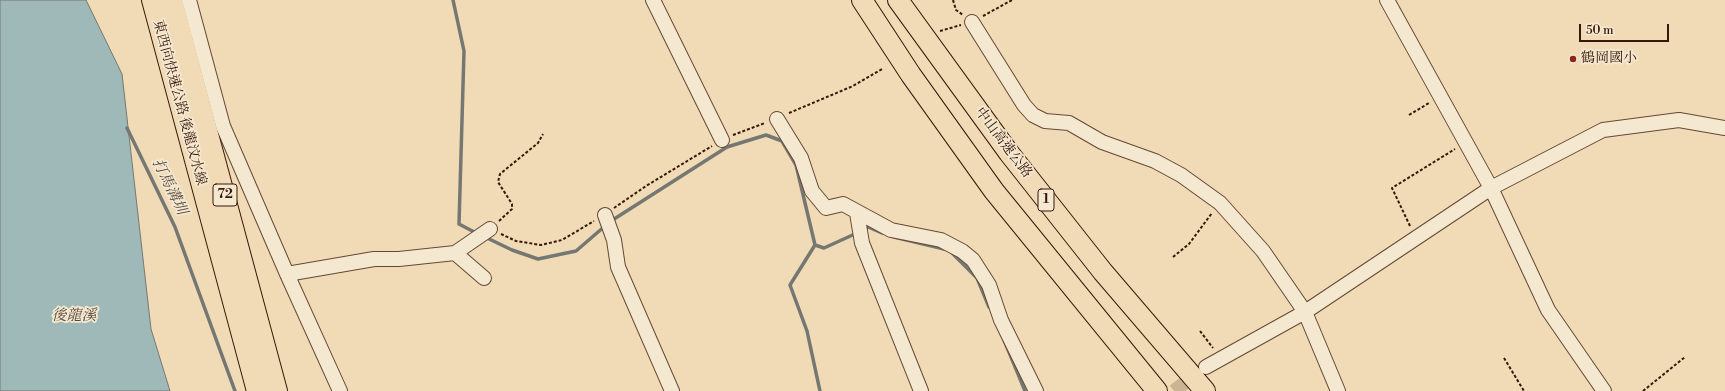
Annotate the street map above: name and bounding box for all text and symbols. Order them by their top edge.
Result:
scale bar [1581,16,1671,42]
street label: 東西向快速公路 後龍汶水線 [149,18,209,188]
text: 50 m [1586,23,1614,38]
place label: 鶴岡國小 [1581,51,1637,67]
marker: 鶴岡國小 [1568,54,1578,64]
street label: 中山高速公路 [971,104,1035,182]
water label: 打馬溝圳 [148,156,190,218]
road number: 72 [213,184,237,206]
road number: 1 [1038,189,1054,211]
water label: 後龍溪 [52,307,96,325]

